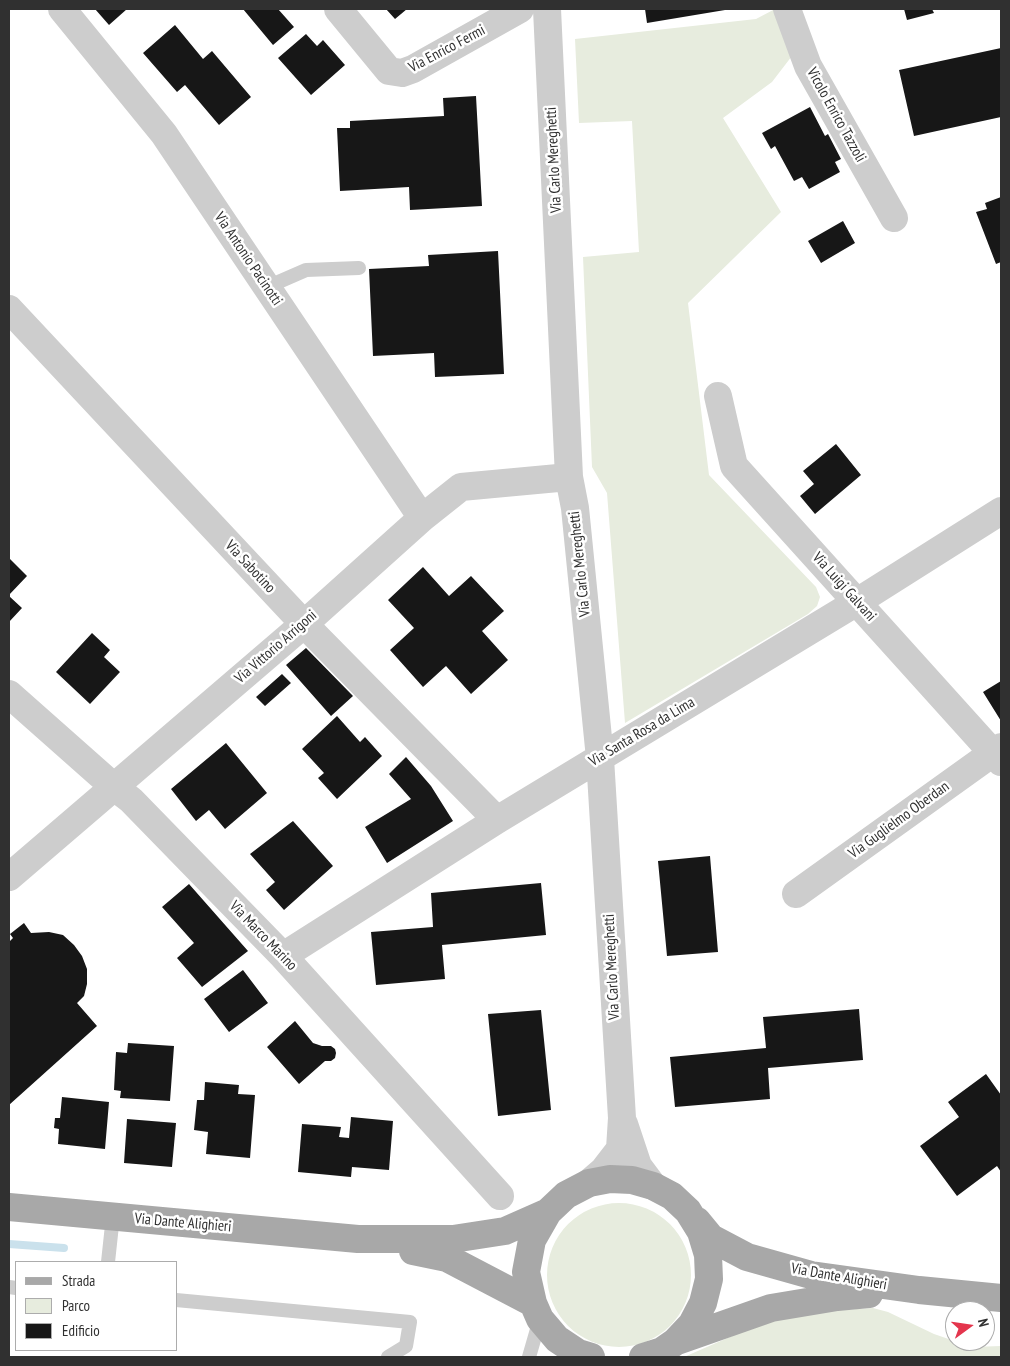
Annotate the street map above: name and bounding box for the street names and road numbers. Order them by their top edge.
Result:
street label: Via Enrico Fermi [406,21,488,77]
street label: Vicolo Enrico Tazzoli [803,65,869,165]
street label: Via Carlo Mereghetti [542,107,566,213]
street label: Via Antonio Pacinotti [210,209,286,309]
street label: Via Carlo Mereghetti [566,510,594,618]
street label: Via Sabotino [221,537,279,597]
street label: Via Luigi Galvani [808,549,880,625]
street label: Via Vittorio Arrigoni [231,607,321,687]
street label: Via Santa Rosa da Lima [586,693,698,771]
street label: Via Guglielmo Oberdan [845,778,953,862]
street label: Via Marco Marino [225,897,301,975]
street label: Via Carlo Mereghetti [600,914,624,1020]
street label: Via Dante Alighieri [134,1210,232,1236]
street label: Via Dante Alighieri [790,1260,888,1294]

